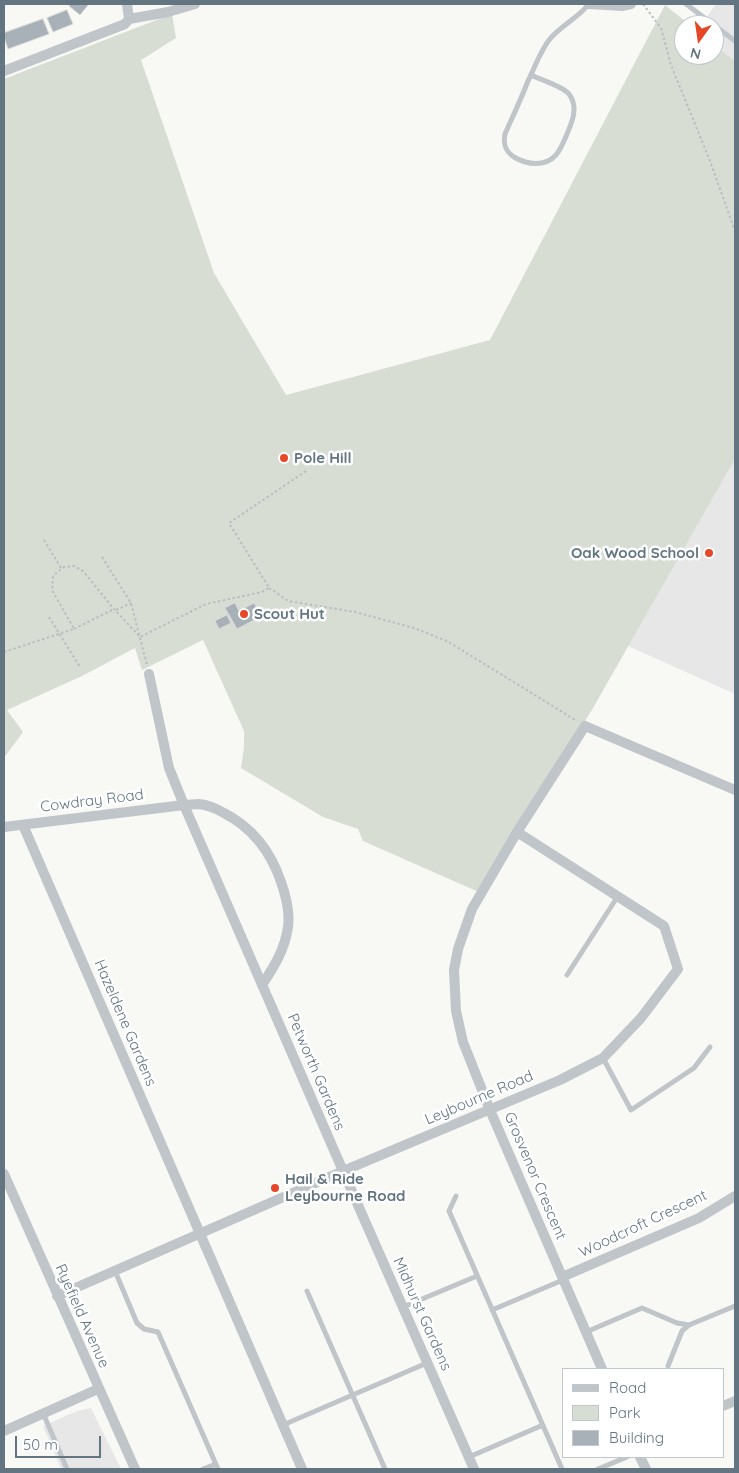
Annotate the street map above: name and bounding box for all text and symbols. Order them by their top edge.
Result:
north arrow [674,15,724,65]
text: N [688,44,703,64]
place label: Pole Hill [294,449,352,467]
marker: Pole Hill [278,452,290,464]
place label: Oak Wood School [571,544,699,562]
marker: Oak Wood School [703,547,715,559]
place label: Scout Hut [254,605,325,623]
marker: Scout Hut [238,608,250,620]
street label: Cowdray Road [39,786,145,816]
street label: Hazeldene Gardens [90,957,160,1089]
street label: Petworth Gardens [283,1011,349,1133]
street label: Leybourne Road [422,1067,536,1129]
street label: Grosvenor Crescent [500,1110,570,1242]
place label: Hail & Ride Leybourne Road [285,1170,406,1205]
marker: Hail & Ride Leybourne Road [269,1182,281,1194]
street label: Woodcroft Crescent [576,1186,710,1262]
street label: Midhurst Gardens [389,1255,455,1373]
street label: Ryefield Avenue [51,1261,113,1371]
legend [562,1368,724,1458]
text: Road [609,1378,646,1397]
text: Park [609,1403,641,1422]
scale bar [18,1426,104,1458]
text: Building [609,1428,664,1447]
text: 50 m [23,1435,58,1454]

